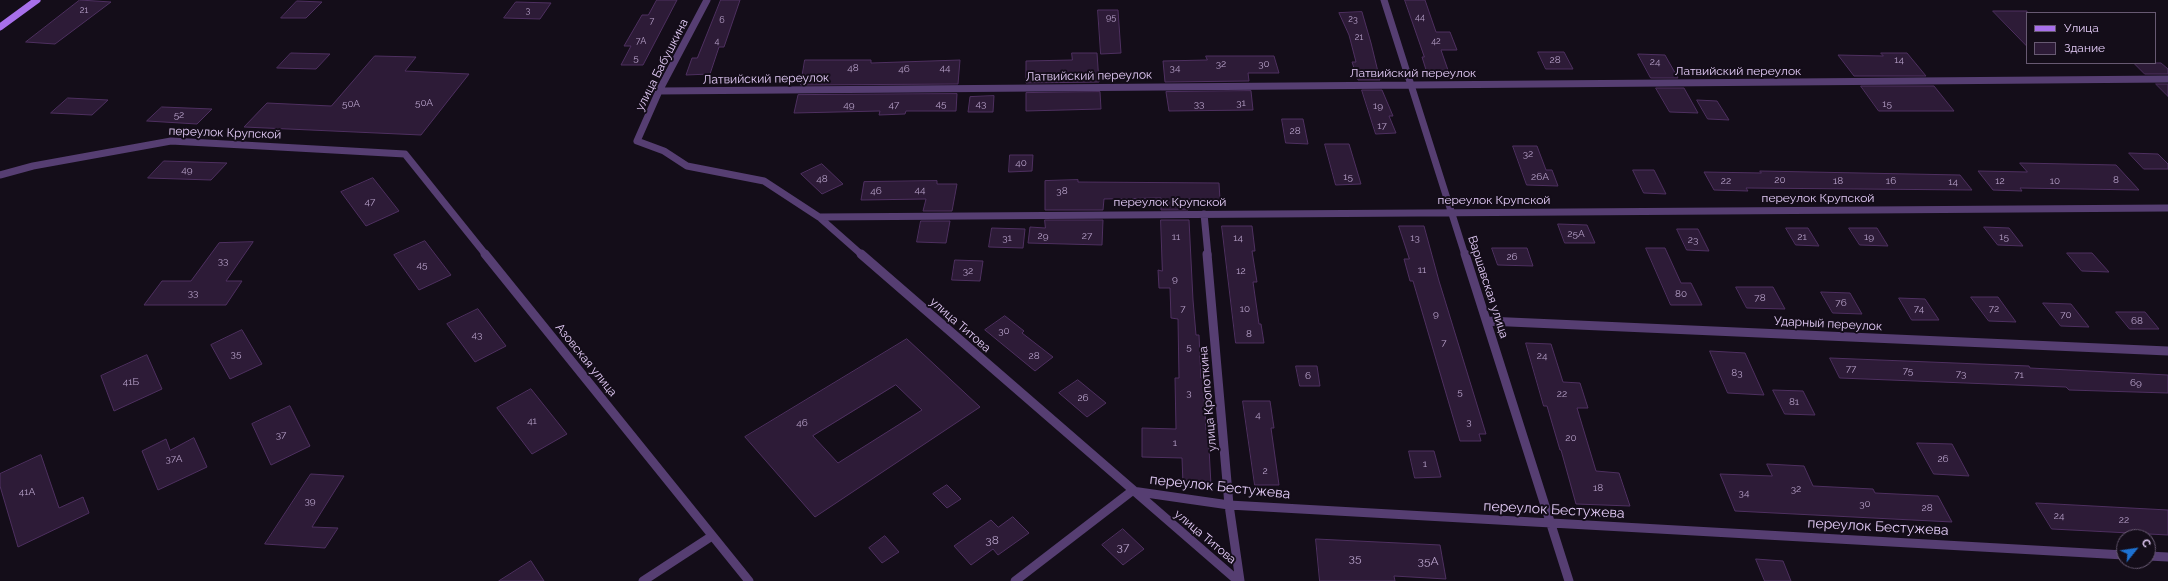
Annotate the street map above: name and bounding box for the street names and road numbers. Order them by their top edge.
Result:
street label: улица Бабушкина [633,17,691,113]
street label: Латвийский переулок [1675,64,1801,78]
street label: Латвийский переулок [1350,66,1476,80]
street label: Латвийский переулок [1026,68,1152,84]
street label: Латвийский переулок [703,71,829,87]
street label: переулок Крупской [168,124,282,142]
street label: переулок Крупской [1762,191,1874,205]
street label: переулок Крупской [1438,193,1550,207]
street label: переулок Крупской [1114,195,1226,209]
street label: Варшавская улица [1465,234,1511,340]
street label: улица Титова [927,295,993,355]
street label: Ударный переулок [1773,314,1883,334]
street label: Азовская улица [552,321,620,399]
street label: улица Кропоткина [1196,346,1220,452]
street label: переулок Бестужева [1149,471,1291,503]
street label: переулок Бестужева [1483,498,1625,522]
street label: улица Титова [1171,507,1239,567]
street label: переулок Бестужева [1807,515,1949,539]

